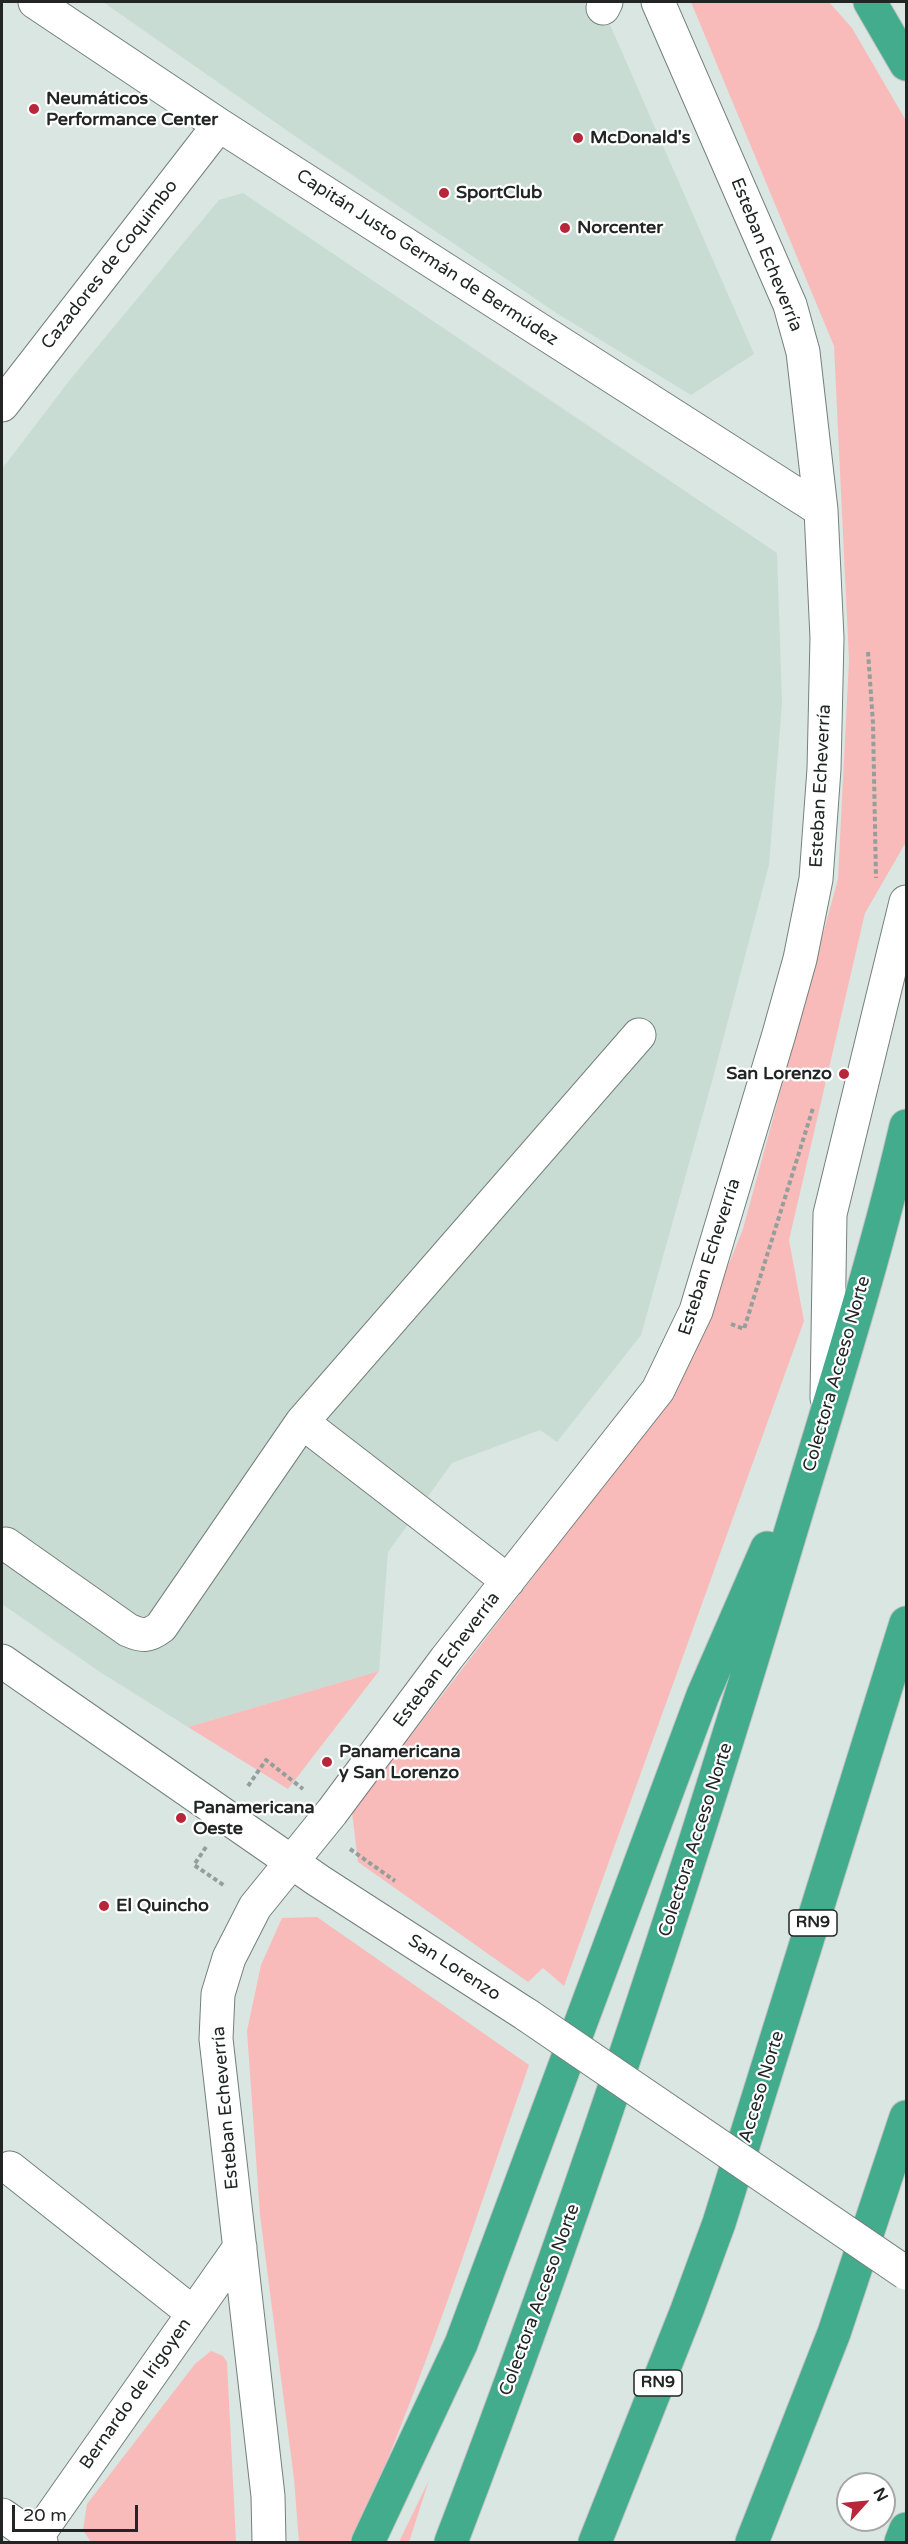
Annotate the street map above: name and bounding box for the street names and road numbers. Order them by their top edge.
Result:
street label: Capitán Justo Germán de Bermúdez [292,165,562,351]
street label: Esteban Echeverría [725,175,807,335]
street label: Cazadores de Coquimbo [37,176,183,354]
street label: Esteban Echeverría [806,704,836,868]
street label: Esteban Echeverría [674,1176,746,1338]
street label: Colectora Acceso Norte [799,1274,875,1474]
street label: Esteban Echeverría [389,1588,505,1732]
street label: Colectora Acceso Norte [654,1740,738,1940]
road number: RN9 [789,1910,837,1936]
street label: San Lorenzo [404,1930,504,2006]
street label: Esteban Echeverría [208,2025,244,2191]
street label: Acceso Norte [735,2029,789,2145]
street label: Colectora Acceso Norte [495,2201,585,2399]
street label: Bernardo de Irigoyen [76,2314,196,2474]
road number: RN9 [634,2370,682,2396]

